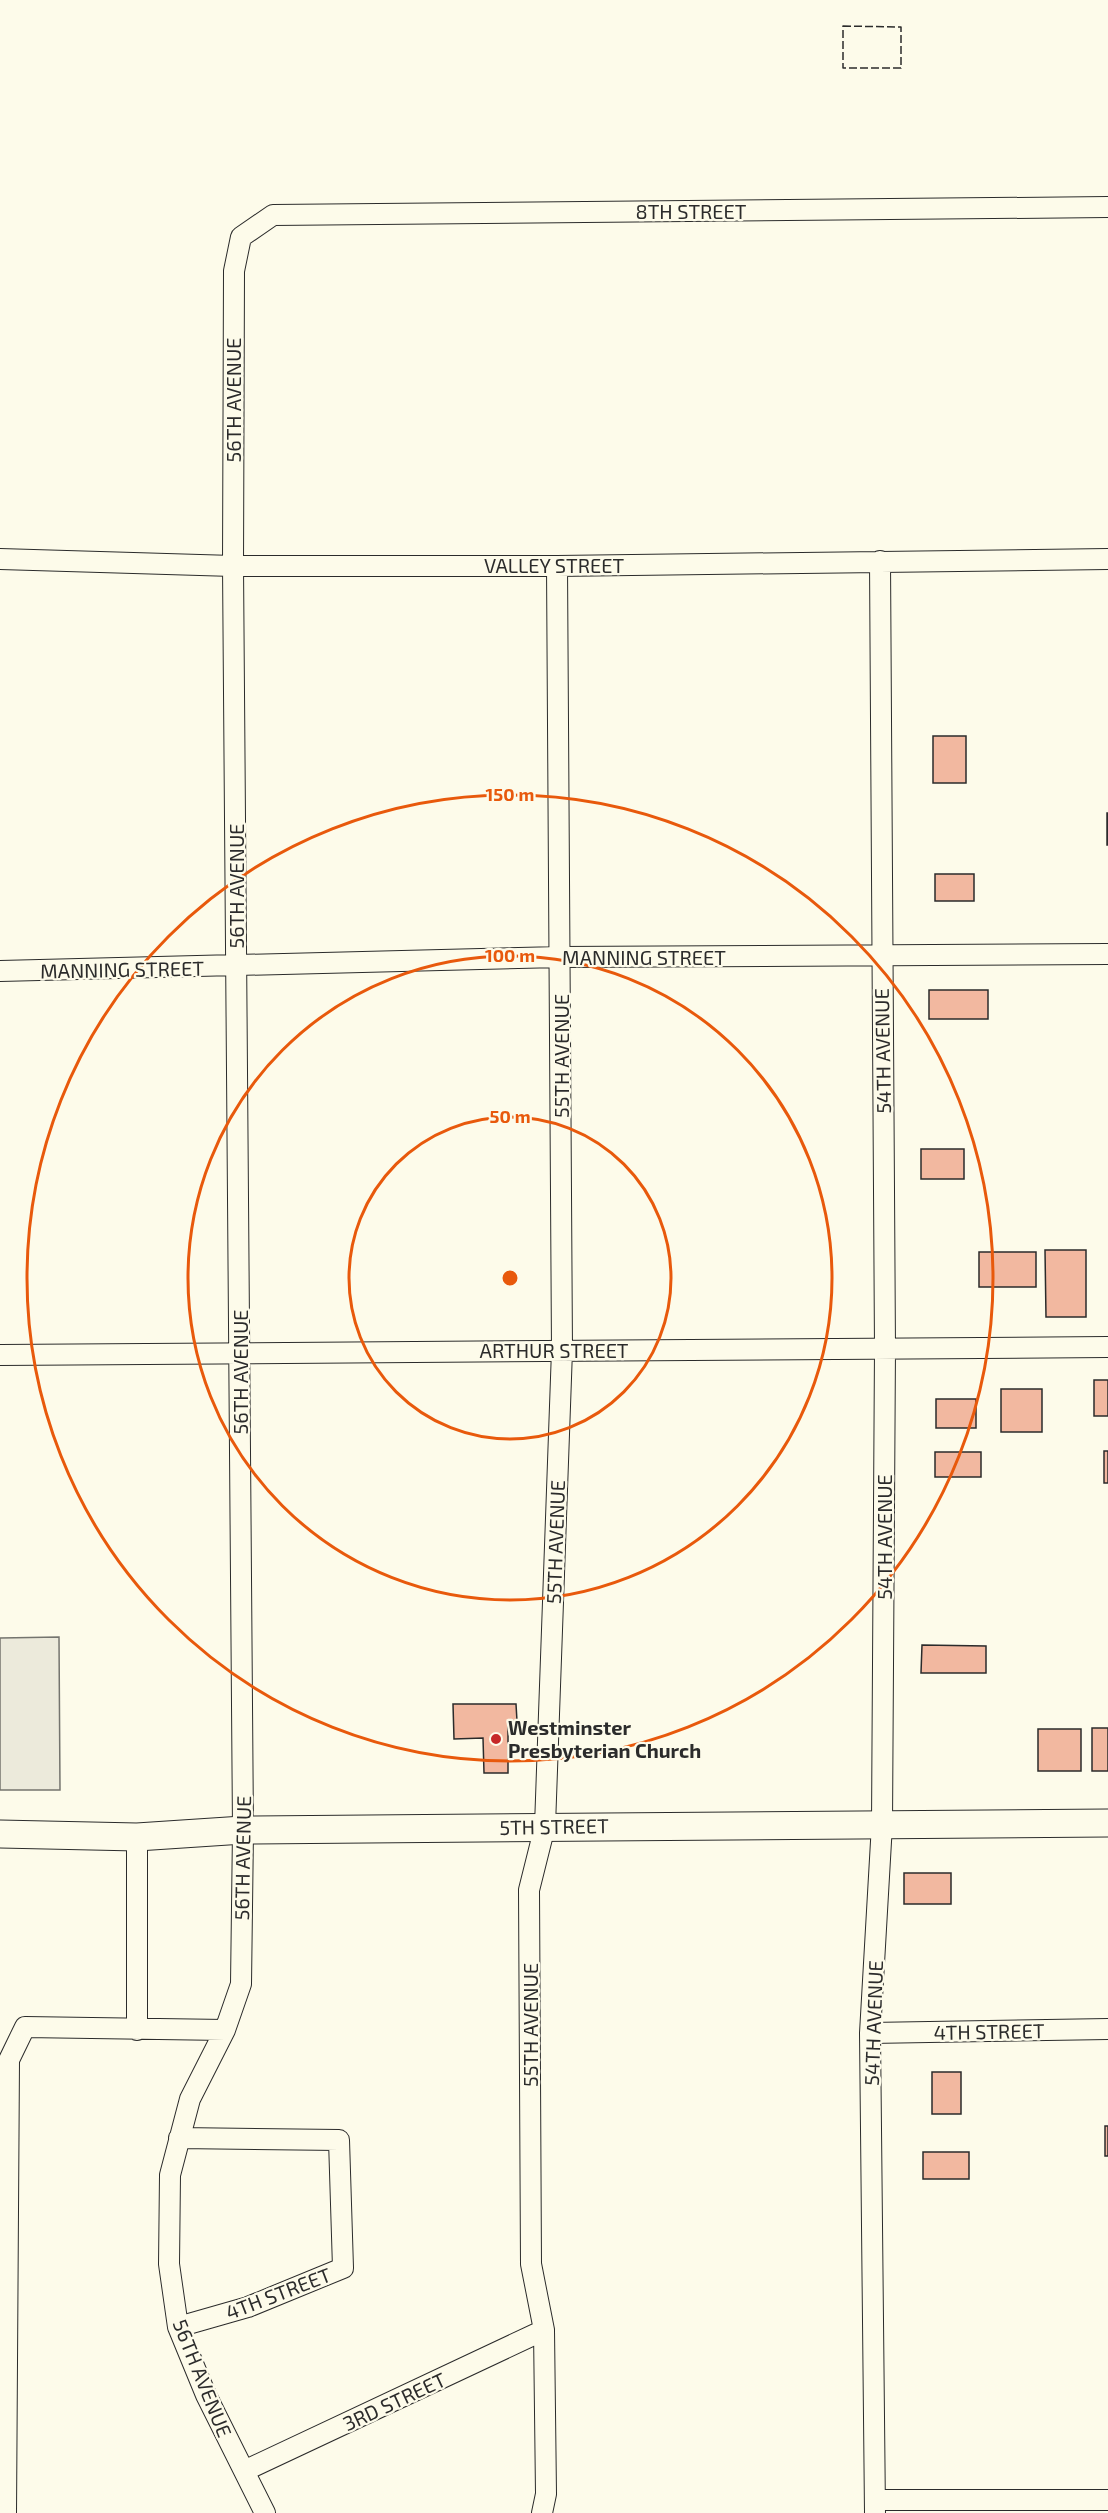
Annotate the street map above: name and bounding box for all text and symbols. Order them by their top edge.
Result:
street label: 8TH STREET [636,199,747,223]
street label: 56TH AVENUE [221,338,245,462]
street label: VALLEY STREET [484,553,624,577]
text: 150 m [486,783,534,805]
street label: 56TH AVENUE [224,824,248,948]
text: 100 m [485,944,535,966]
street label: MANNING STREET [562,945,726,969]
street label: MANNING STREET [40,956,204,982]
street label: 54TH AVENUE [869,988,895,1114]
street label: 55TH AVENUE [549,994,573,1118]
text: 50 m [489,1105,531,1127]
centre of rings [500,1268,520,1288]
street label: 56TH AVENUE [228,1310,252,1434]
street label: ARTHUR STREET [480,1338,629,1362]
street label: 54TH AVENUE [872,1474,896,1600]
street label: 55TH AVENUE [541,1480,569,1604]
place label: Westminster Presbyterian Church [508,1715,701,1763]
marker: Westminster Presbyterian Church [489,1732,503,1746]
street label: 56TH AVENUE [229,1795,255,1921]
street label: 5TH STREET [499,1813,609,1839]
street label: 54TH AVENUE [859,1960,887,2086]
street label: 55TH AVENUE [518,1963,542,2087]
street label: 4TH STREET [933,2018,1045,2044]
street label: 4TH STREET [222,2262,334,2324]
street label: 56TH AVENUE [168,2316,238,2440]
street label: 3RD STREET [339,2367,449,2435]

